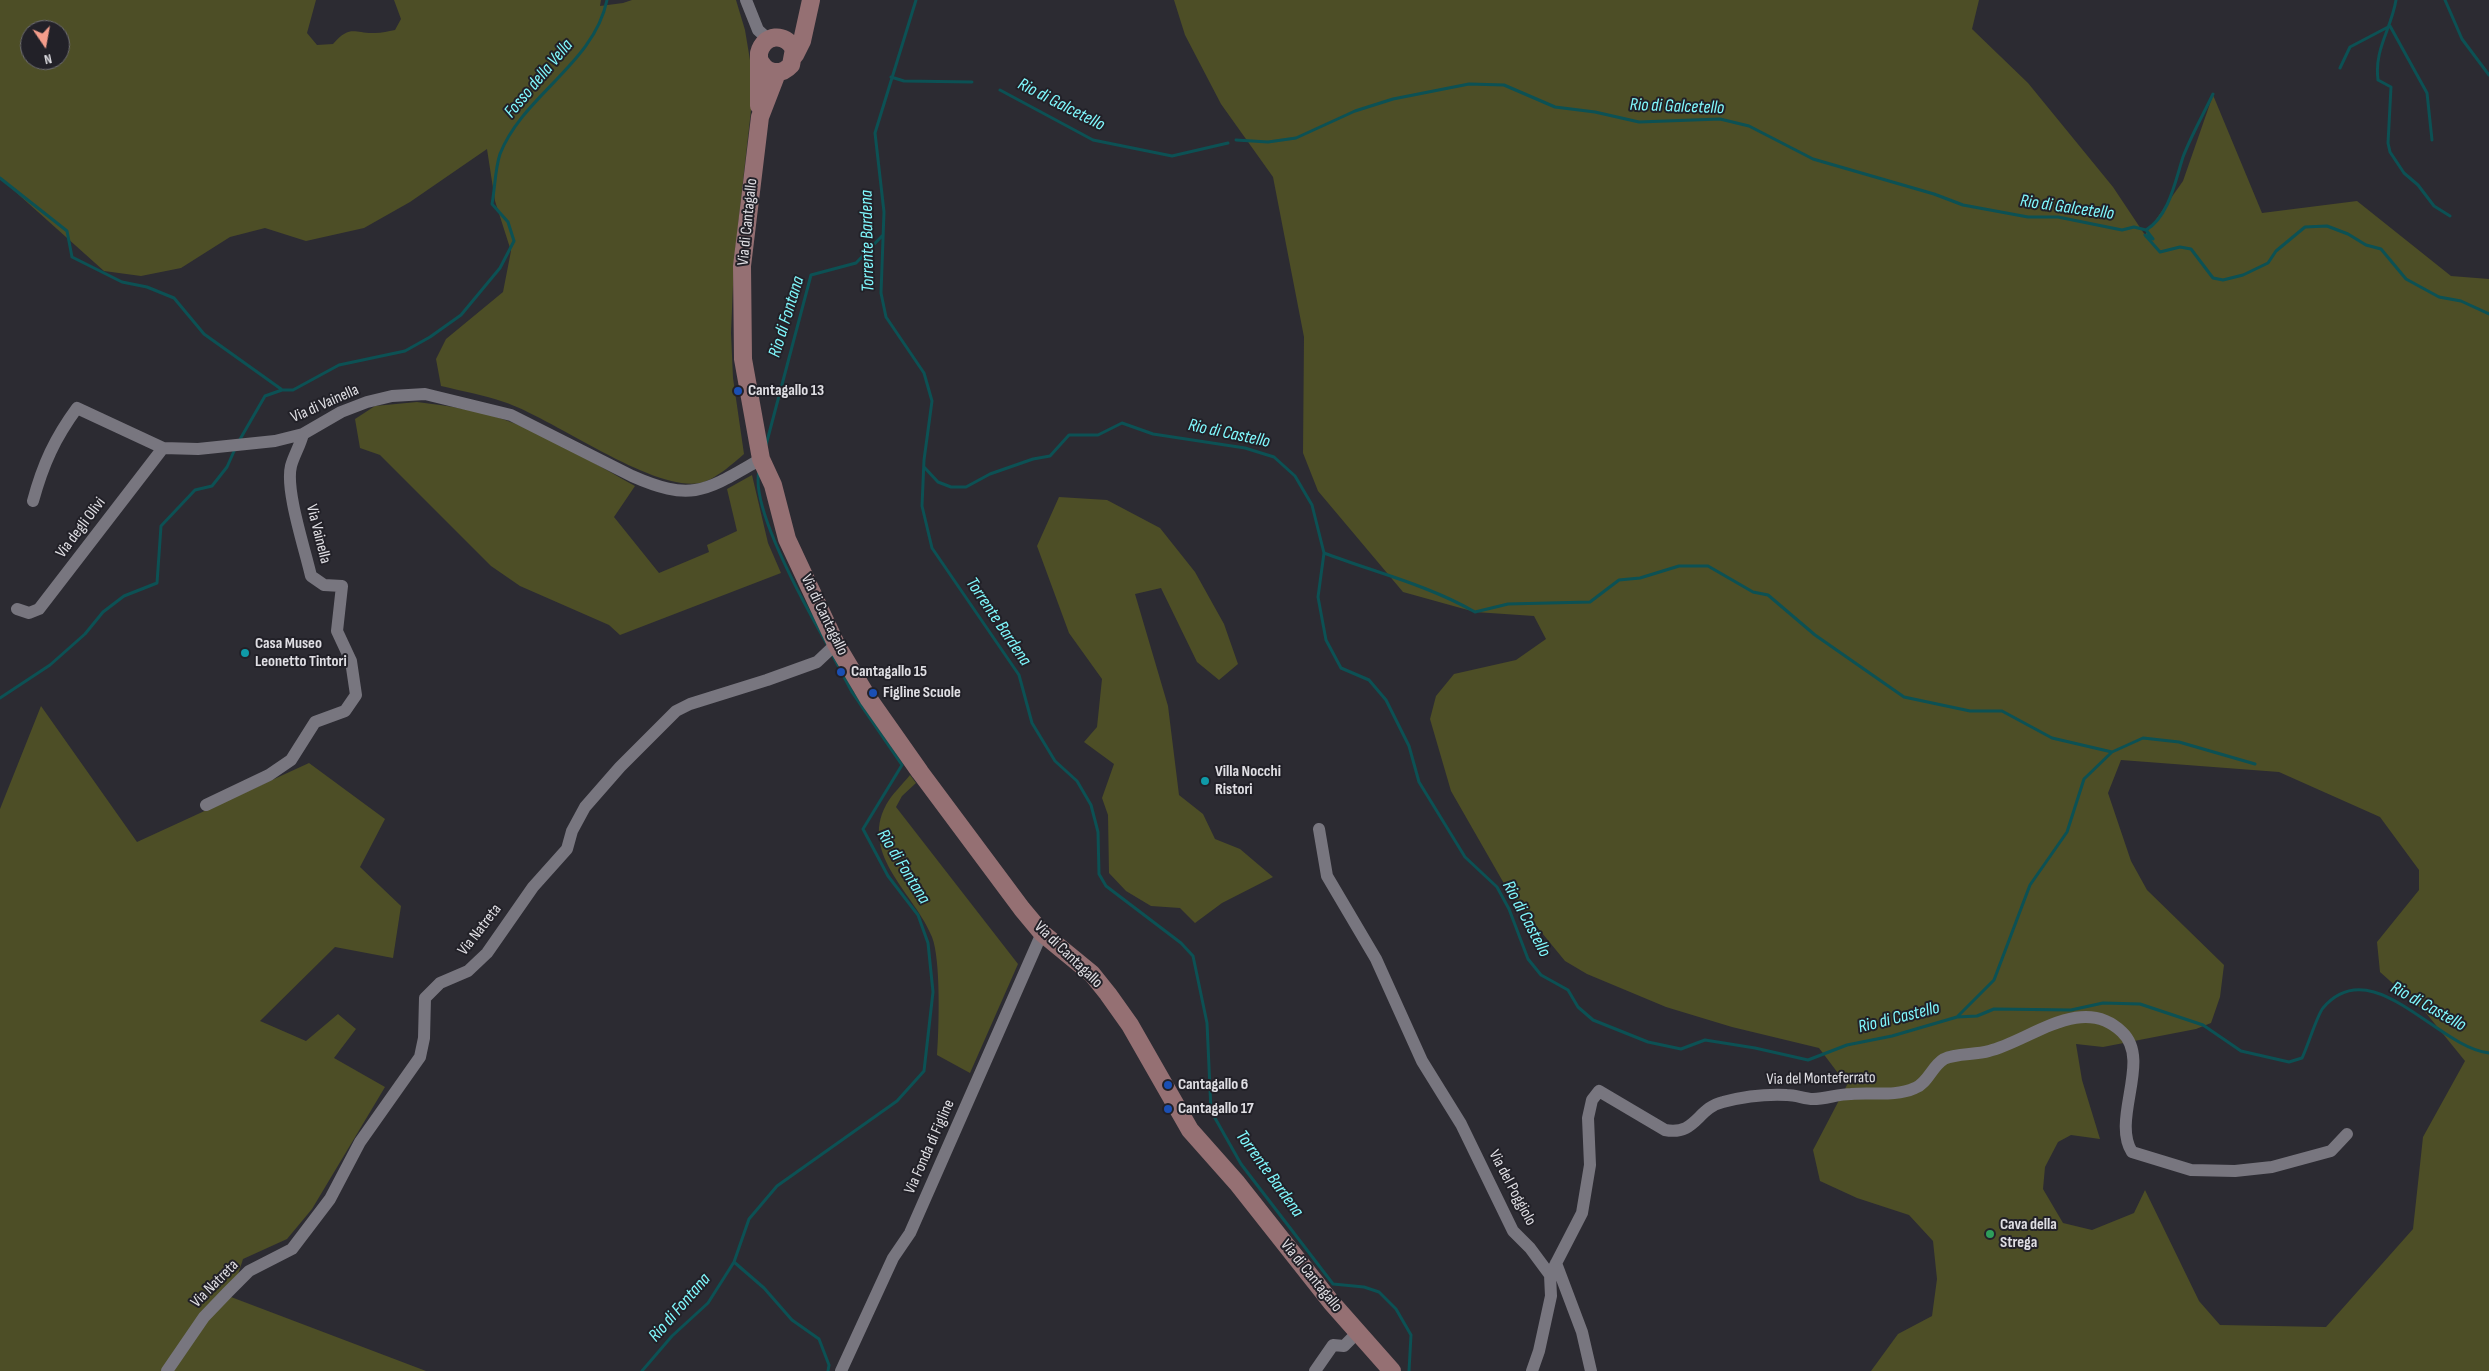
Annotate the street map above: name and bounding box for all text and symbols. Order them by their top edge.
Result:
north arrow [20,20,70,70]
water label: Fosso della Vella [500,35,578,123]
text: N [43,50,53,68]
water label: Rio di Galcetello [1014,74,1108,136]
water label: Rio di Galcetello [1629,95,1725,119]
street label: Via di Cantagallo [734,177,762,267]
water label: Torrente Bardena [856,190,880,292]
water label: Rio di Galcetello [2019,191,2115,225]
water label: Rio di Fontana [764,274,810,360]
street label: Via di Vainella [288,381,362,427]
place label: Cantagallo 13 [748,381,824,401]
marker: Cantagallo 13 [732,385,744,397]
water label: Rio di Castello [1186,415,1272,453]
street label: Via degli Olivi [52,494,110,562]
street label: Via Vainella [301,503,335,565]
street label: Via di Cantagallo [796,571,852,659]
water label: Torrente Bardena [961,574,1035,670]
place label: Casa Museo Leonetto Tintori [255,634,347,672]
marker: Casa Museo Leonetto Tintori [239,647,251,659]
place label: Cantagallo 15 [851,662,927,682]
marker: Cantagallo 15 [835,666,847,678]
place label: Figline Scuole [883,683,961,703]
marker: Figline Scuole [867,687,879,699]
place label: Villa Nocchi Ristori [1215,762,1281,800]
marker: Villa Nocchi Ristori [1199,775,1211,787]
water label: Rio di Fontana [872,826,934,908]
water label: Rio di Castello [1497,877,1555,961]
street label: Via Natreta [454,901,506,959]
street label: Via di Cantagallo [1030,918,1106,992]
water label: Rio di Castello [2386,977,2470,1037]
water label: Rio di Castello [1856,997,1942,1039]
street label: Via del Monteferrato [1766,1068,1876,1090]
place label: Cantagallo 6 [1178,1075,1248,1095]
marker: Cantagallo 6 [1162,1079,1174,1091]
street label: Via Fonda di Figline [901,1097,959,1197]
place label: Cantagallo 17 [1178,1099,1254,1119]
marker: Cantagallo 17 [1162,1103,1174,1115]
water label: Torrente Bardena [1230,1126,1308,1222]
street label: Via del Poggiolo [1484,1147,1540,1229]
place label: Cava della Strega [2000,1215,2057,1253]
marker: Cava della Strega [1984,1228,1996,1240]
street label: Via di Cantagallo [1276,1236,1346,1316]
street label: Via Natreta [187,1256,243,1312]
water label: Rio di Fontana [644,1269,716,1347]

